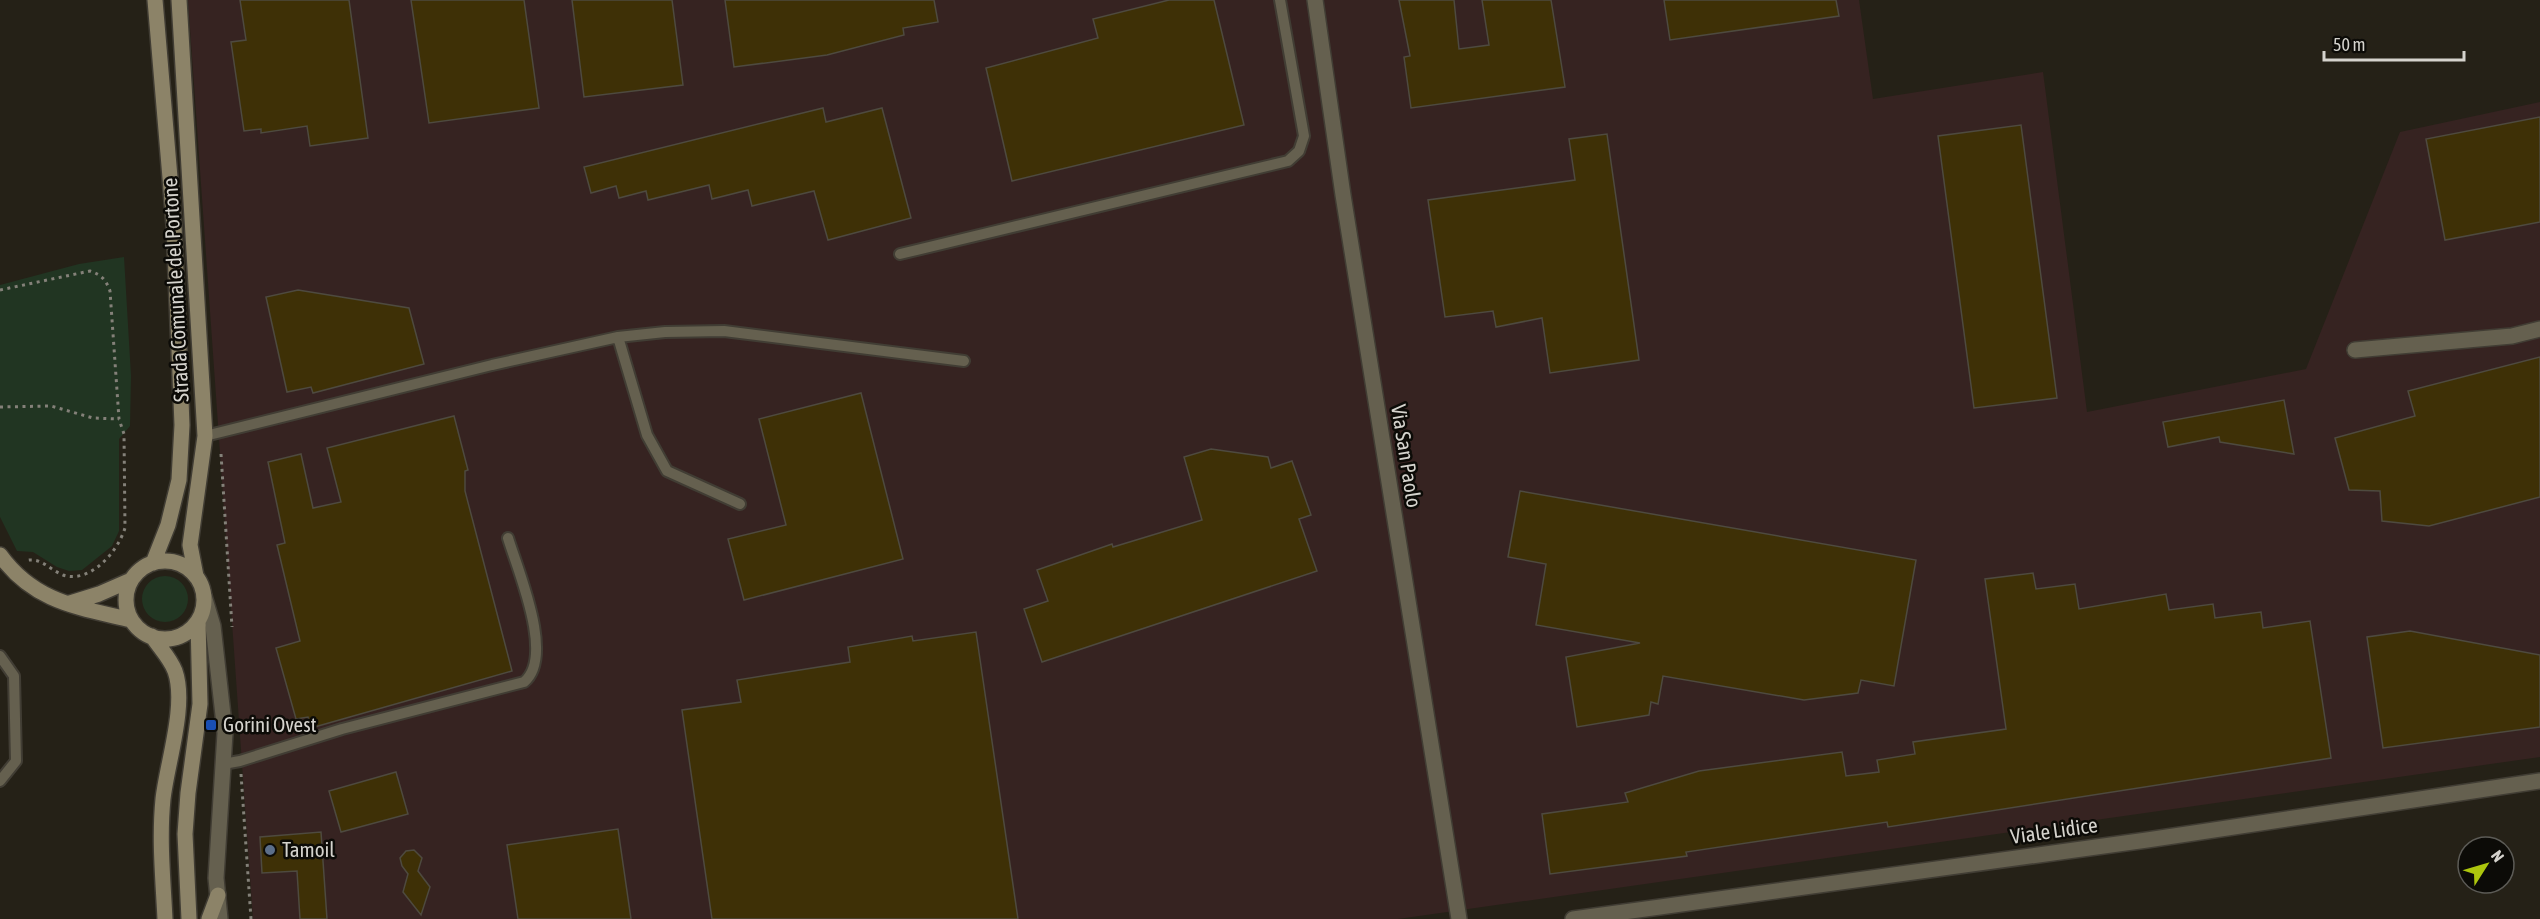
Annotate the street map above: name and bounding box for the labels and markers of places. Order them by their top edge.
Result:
place label: Gorini Ovest [223,712,317,736]
marker: Gorini Ovest [204,718,218,732]
place label: Tamoil [282,837,335,861]
marker: Tamoil [263,843,277,857]

